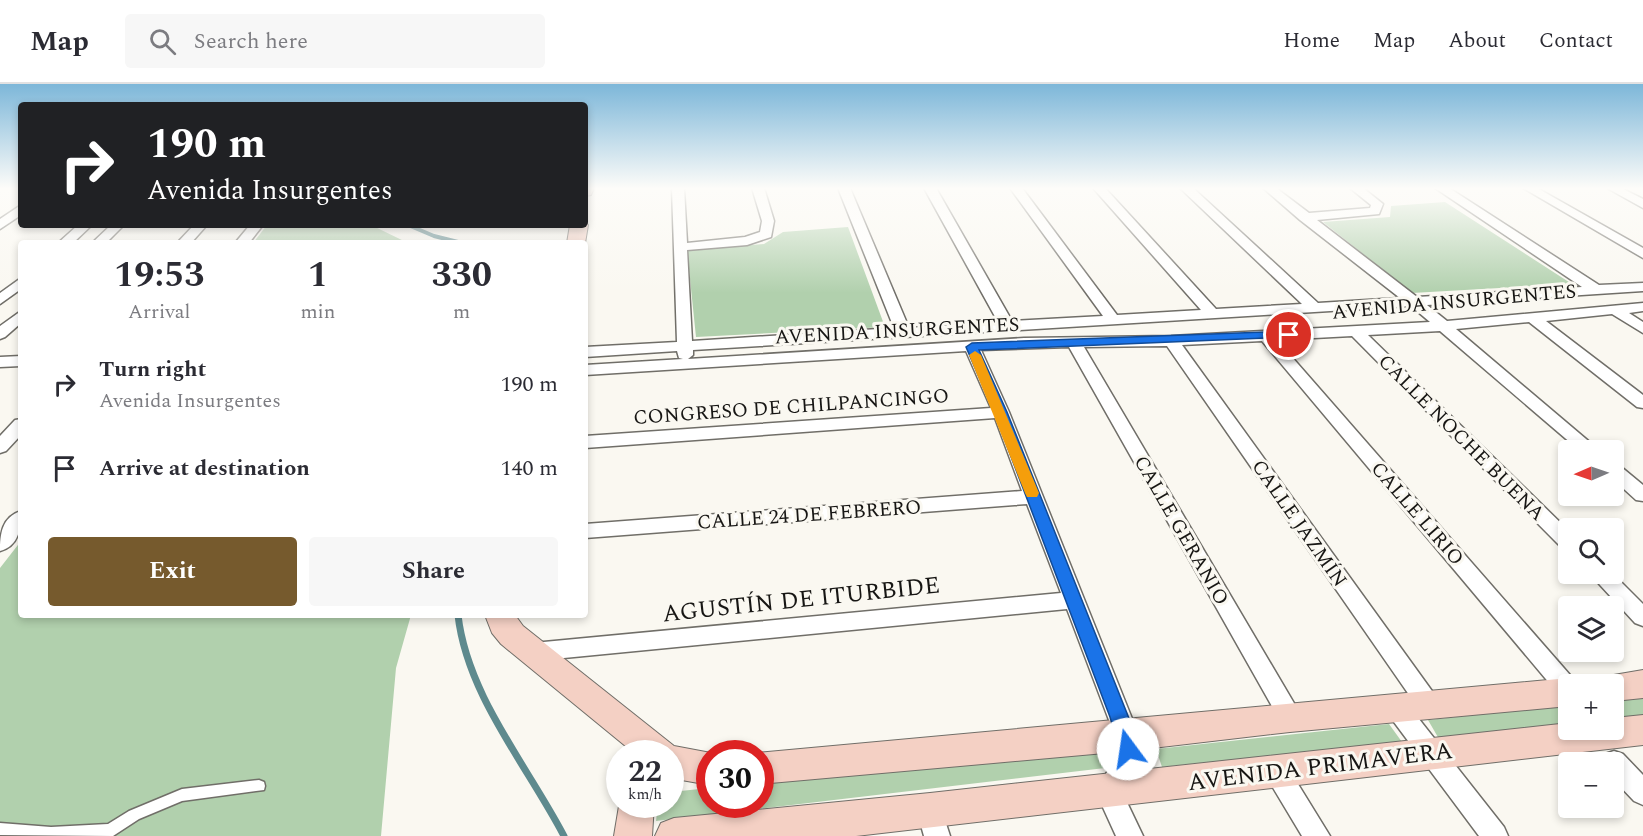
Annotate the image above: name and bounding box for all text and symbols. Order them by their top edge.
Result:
search box [125,14,545,68]
text: Map [30,20,89,63]
icon: search [146,25,179,58]
text: Search here [194,25,308,58]
text: Home [1283,25,1340,57]
text: Map [1373,25,1415,57]
text: About [1448,25,1506,57]
text: Contact [1539,25,1613,57]
text: 190 m [147,113,266,176]
icon: right [48,126,126,204]
text: Avenida Insurgentes [147,170,393,212]
text: 19:53 [114,248,204,303]
text: 1 [308,248,328,303]
text: 330 [431,248,492,303]
street label: AVENIDA INSURGENTES [1331,276,1577,328]
text: Arrival [128,297,190,327]
text: min [300,297,335,327]
text: m [453,297,470,327]
pin [1263,309,1314,360]
street label: AVENIDA INSURGENTES [774,310,1020,352]
icon: arrive [1272,318,1305,351]
street label: CALLE NOCHE BUENA [1371,347,1552,528]
text: Turn right [99,353,206,386]
icon: right [48,368,81,401]
text: 190 m [501,368,558,401]
street label: CONGRESO DE CHILPANCINGO [632,381,950,433]
text: Avenida Insurgentes [99,386,281,416]
north arrow [1558,440,1624,506]
map controls [1558,440,1624,818]
street label: CALLE GERANIO [1126,450,1236,611]
icon: arrive [48,452,81,485]
text: Arrive at destination [99,452,310,485]
text: 140 m [501,452,558,485]
street label: CALLE JAZMÍN [1244,454,1354,594]
street label: CALLE LIRIO [1363,455,1471,572]
street label: CALLE 24 DE FEBRERO [696,492,922,538]
button: search [1558,518,1624,584]
button: Exit [48,537,297,606]
button: Share [309,537,558,606]
street label: AGUSTÍN DE ITURBIDE [661,568,942,632]
button: layers [1558,596,1624,662]
button: + [1558,674,1624,740]
position arrow [1096,717,1160,781]
street label: AVENIDA PRIMAVERA [1186,733,1455,801]
speed limit sign: 30 [696,740,774,818]
text: 22 [628,749,662,795]
button: − [1558,752,1624,818]
text: km/h [628,783,662,806]

